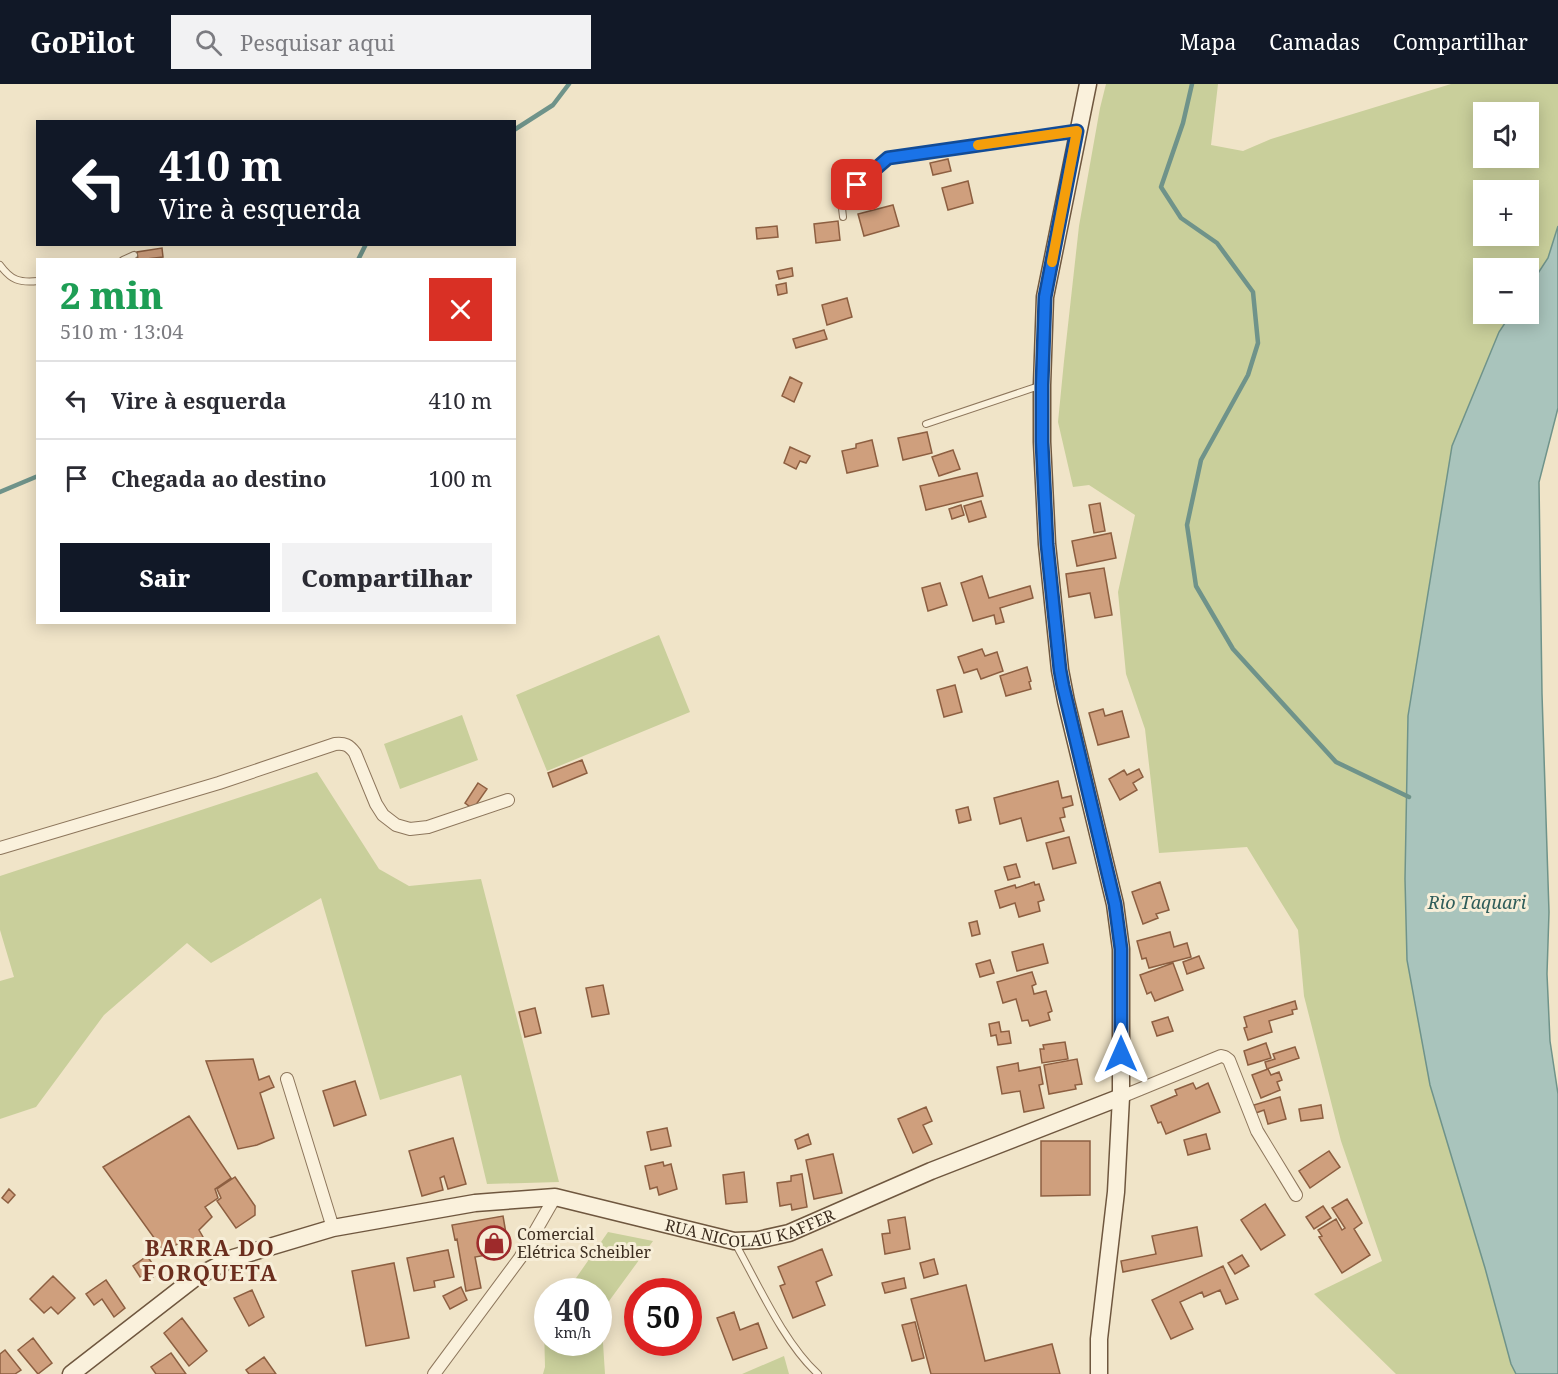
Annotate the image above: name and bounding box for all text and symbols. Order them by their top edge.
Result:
search box [171,15,591,69]
text: GoPilot [30,23,135,61]
icon: search [192,26,225,59]
text: Pesquisar aqui [240,27,395,57]
text: Mapa [1180,28,1236,56]
text: Camadas [1269,28,1360,56]
text: Compartilhar [1393,28,1528,56]
map controls [1473,102,1539,324]
button: sound [1473,102,1539,168]
text: 410 m [159,136,283,193]
icon: left [60,144,138,222]
pin [831,159,882,210]
icon: arrive [840,168,873,201]
button: + [1473,180,1539,246]
text: Vire à esquerda [159,190,362,227]
button: − [1473,258,1539,324]
text: 2 min [60,271,163,320]
button: close [429,278,492,341]
text: 510 m · 13:04 [60,318,183,345]
icon: left [60,384,93,417]
text: Vire à esquerda [111,385,287,415]
text: 410 m [429,385,492,415]
icon: arrive [60,462,93,495]
text: Chegada ao destino [111,463,326,493]
text: 100 m [429,463,492,493]
button: Sair [60,543,270,612]
button: Compartilhar [282,543,492,612]
water label: Rio Taquari [1427,890,1527,914]
position arrow [1089,1022,1153,1086]
street label: RUA NICOLAU KAFFER [663,1203,839,1252]
place label: Comercial Elétrica Scheibler [517,1223,652,1263]
shop icon: Comercial Elétrica Scheibler [476,1225,512,1261]
district label: BARRA DO FORQUETA [142,1232,278,1287]
speed limit sign: 50 [624,1278,702,1356]
text: 40 [556,1289,590,1330]
text: km/h [555,1322,591,1342]

